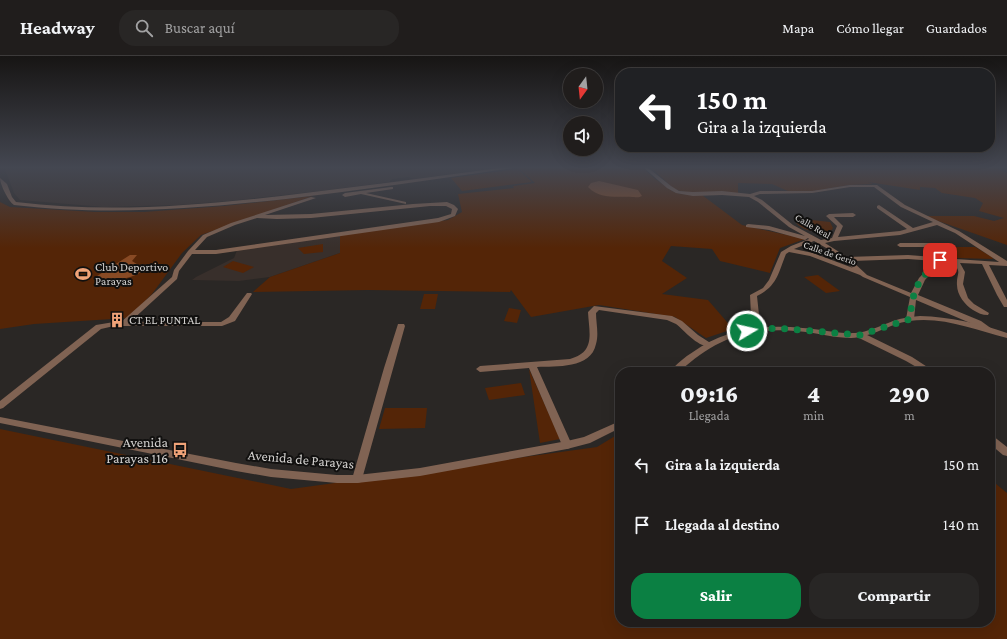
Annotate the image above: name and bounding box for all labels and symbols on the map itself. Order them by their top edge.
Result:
north arrow [563,68,603,108]
street label: Calle Real [793,211,833,241]
street label: Calle de Gerio [802,239,858,267]
pin [923,243,957,277]
place label: Club Deportivo Parayas [95,260,168,288]
sports icon: Club Deportivo Parayas [74,265,92,283]
position arrow [726,310,768,352]
building icon: CT EL PUNTAL [108,311,126,329]
place label: CT EL PUNTAL [129,313,200,327]
place label: Avenida Parayas 116 [106,434,169,466]
bus stop icon: Avenida Parayas 116 [171,441,189,459]
street label: Avenida de Parayas [247,446,355,472]

